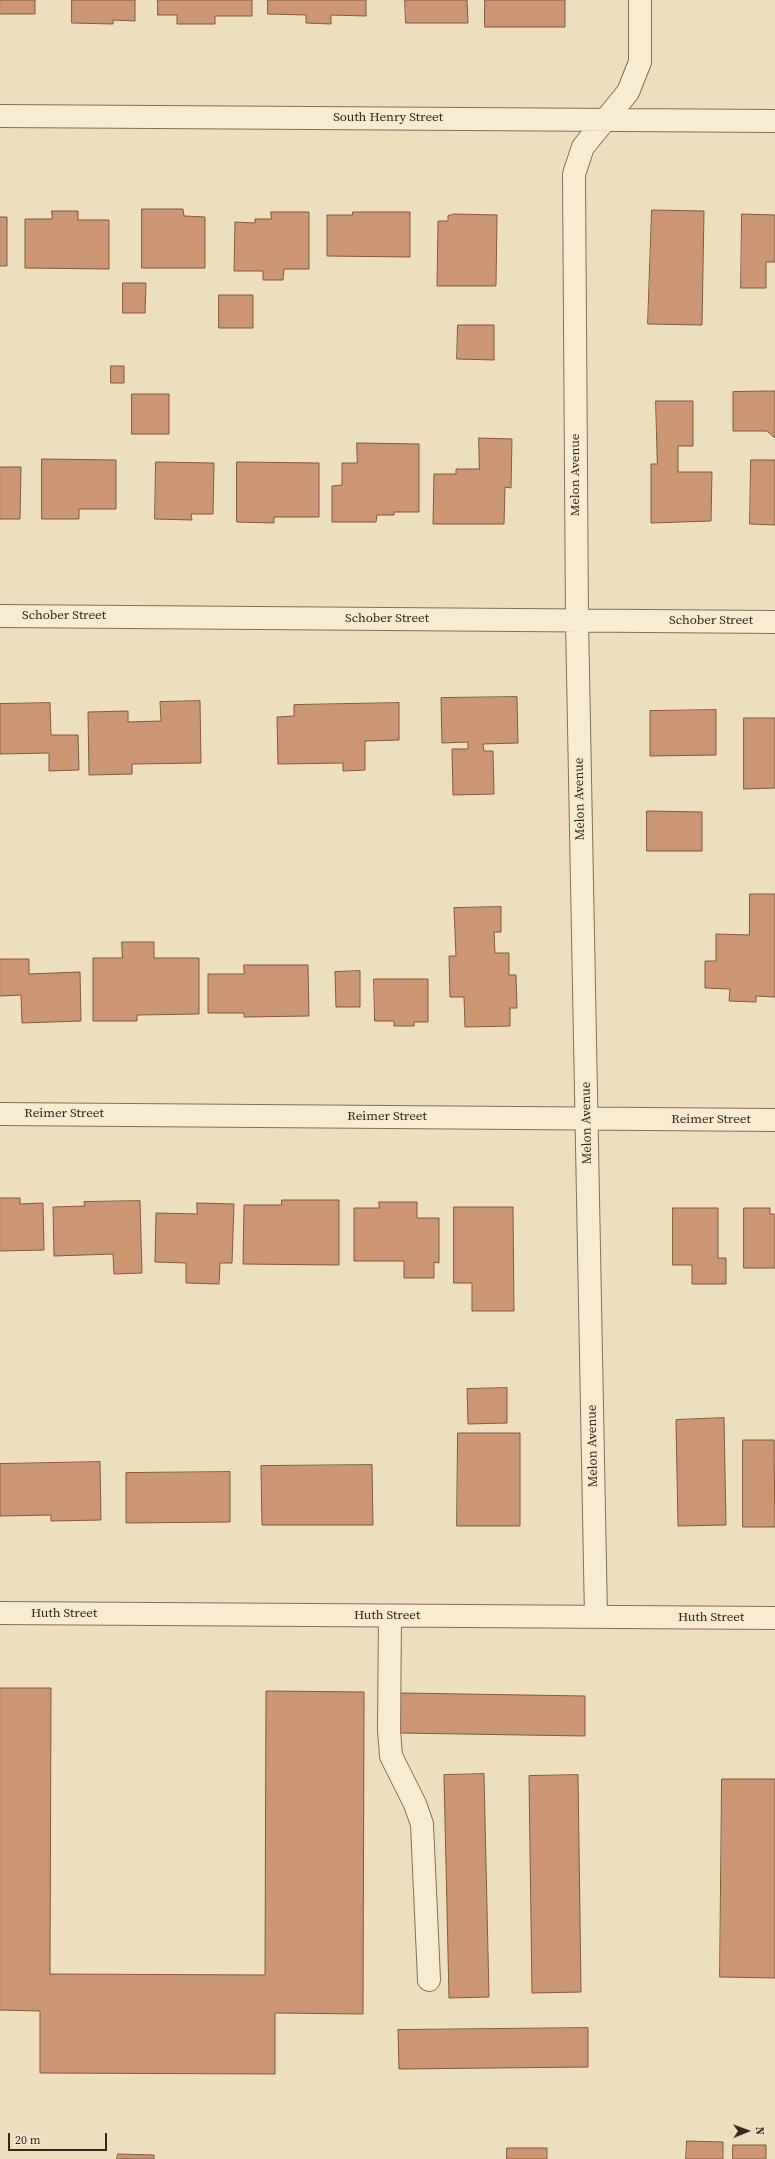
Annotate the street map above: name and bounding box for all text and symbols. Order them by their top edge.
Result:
street label: South Henry Street [333,110,443,126]
street label: Melon Avenue [568,434,584,516]
street label: Schober Street [22,608,106,624]
street label: Schober Street [345,611,429,627]
street label: Schober Street [669,613,753,629]
street label: Melon Avenue [571,758,589,840]
street label: Melon Avenue [578,1082,596,1164]
street label: Reimer Street [24,1106,104,1122]
street label: Reimer Street [347,1109,427,1125]
street label: Reimer Street [671,1112,751,1128]
street label: Melon Avenue [584,1405,602,1487]
street label: Huth Street [31,1606,97,1622]
street label: Huth Street [354,1608,420,1624]
street label: Huth Street [678,1610,744,1626]
north arrow [727,2111,767,2151]
scale bar [10,2125,109,2151]
text: N [752,2127,767,2135]
text: 20 m [15,2132,41,2148]

